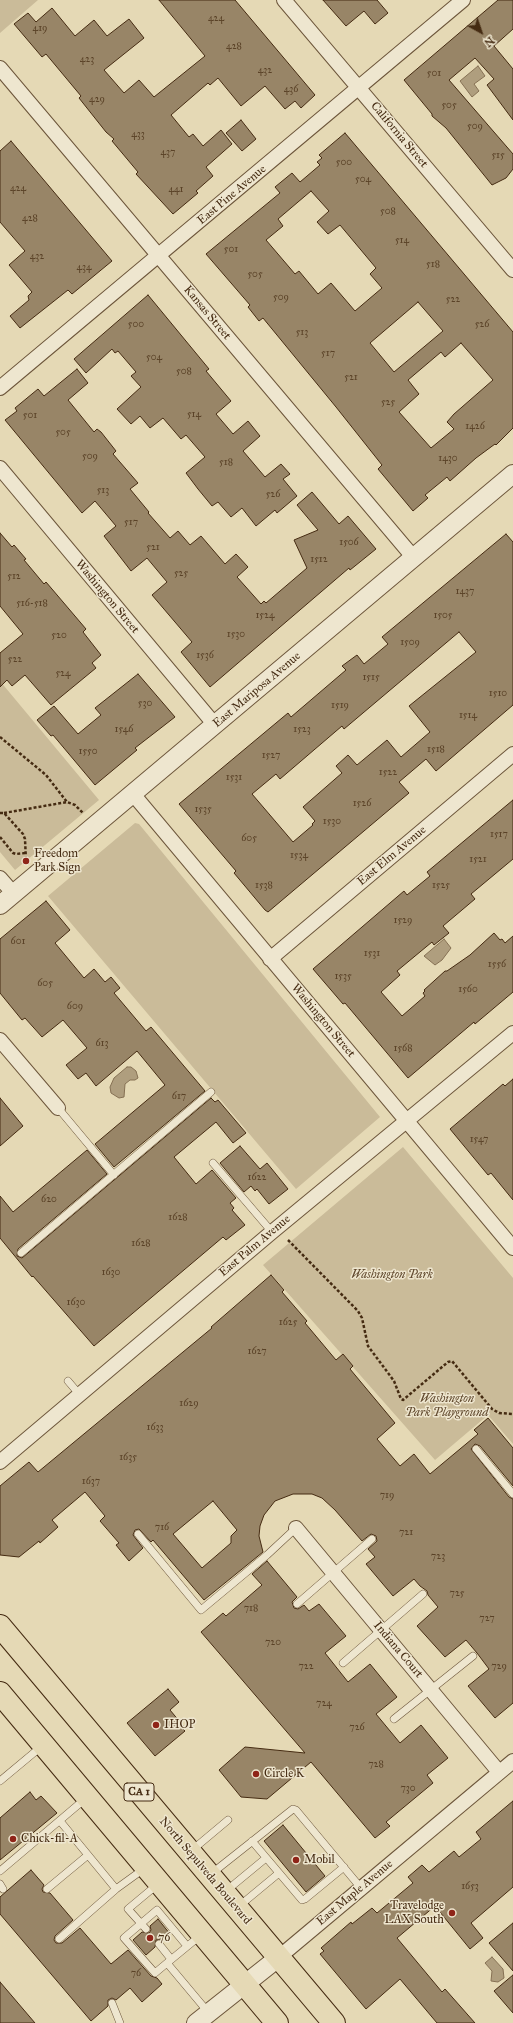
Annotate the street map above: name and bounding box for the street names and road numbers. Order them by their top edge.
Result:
street label: California Street [367,99,431,171]
street label: East Pine Avenue [195,162,269,228]
street label: Kansas Street [180,283,234,343]
street label: Washington Street [72,557,142,637]
street label: East Mariposa Avenue [210,649,304,731]
street label: East Elm Avenue [355,823,429,889]
street label: Washington Street [288,981,358,1061]
street label: East Palm Avenue [216,1212,294,1280]
street label: Indiana Court [370,1619,426,1681]
road number: CA 1 [124,1783,154,1801]
street label: North Sepulveda Boulevard [156,1814,254,1928]
street label: East Maple Avenue [314,1857,396,1929]

